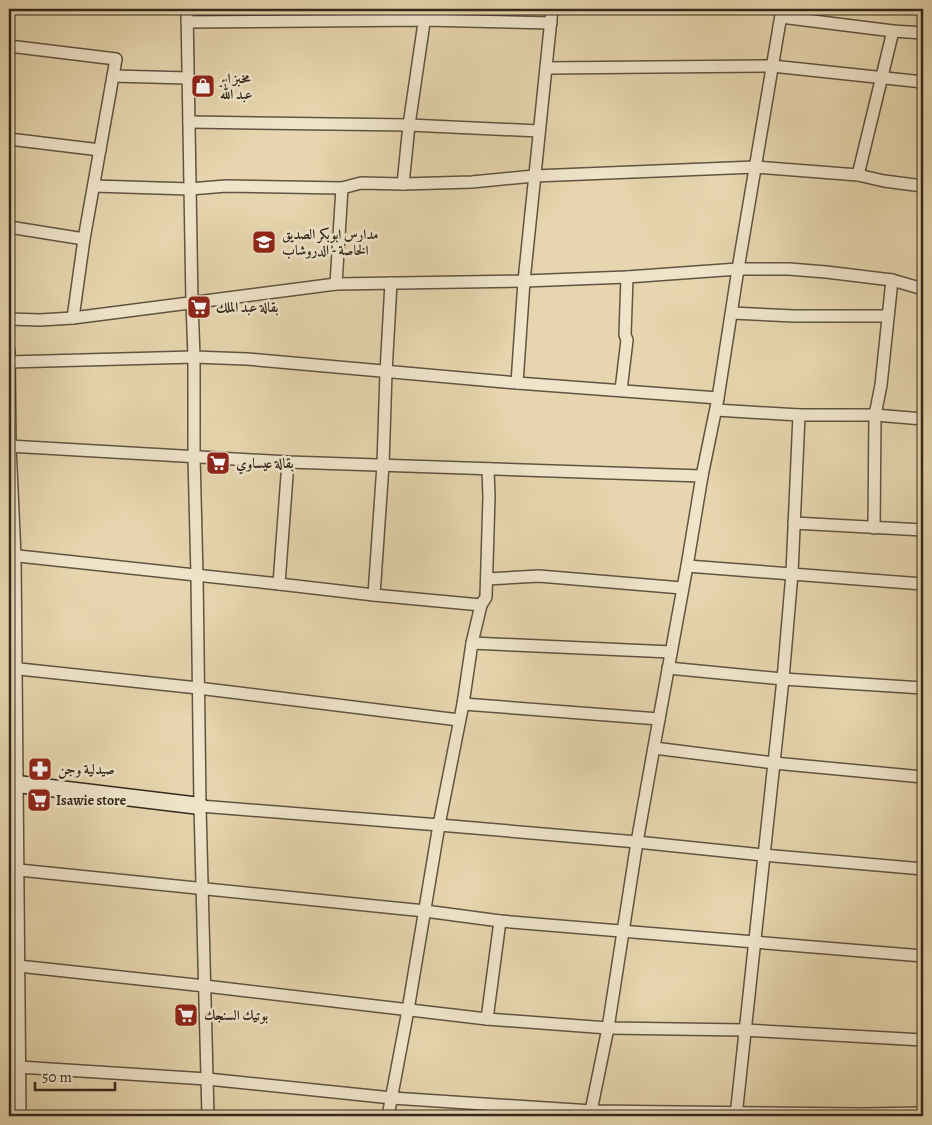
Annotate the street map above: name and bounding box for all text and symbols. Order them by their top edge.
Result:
place label: مخبز ابو عبد الله [218,69,253,104]
shop icon: مخبز ابو عبد الله [190,73,216,99]
place label: مدارس ابوبكر الصديق الخاصة - الدروشاب [282,225,378,260]
school or university icon: مدارس ابوبكر الصديق الخاصة - الدروشاب [251,229,277,255]
supermarket icon: بقالة عبد الملك [186,294,212,320]
place label: بقالة عبد الملك [216,298,279,317]
supermarket icon: بقالة عيساوي [205,450,231,476]
place label: بقالة عيساوي [236,454,294,475]
pharmacy icon: صيدلية وجن [27,756,53,782]
place label: صيدلية وجن [58,760,115,779]
supermarket icon: Isawie store [26,787,52,813]
place label: Isawie store [56,791,127,810]
supermarket icon: بوتيك السنجك [173,1002,199,1028]
place label: بوتيك السنجك [204,1006,268,1025]
scale bar [35,1060,115,1092]
text: 50 m [42,1067,72,1087]

